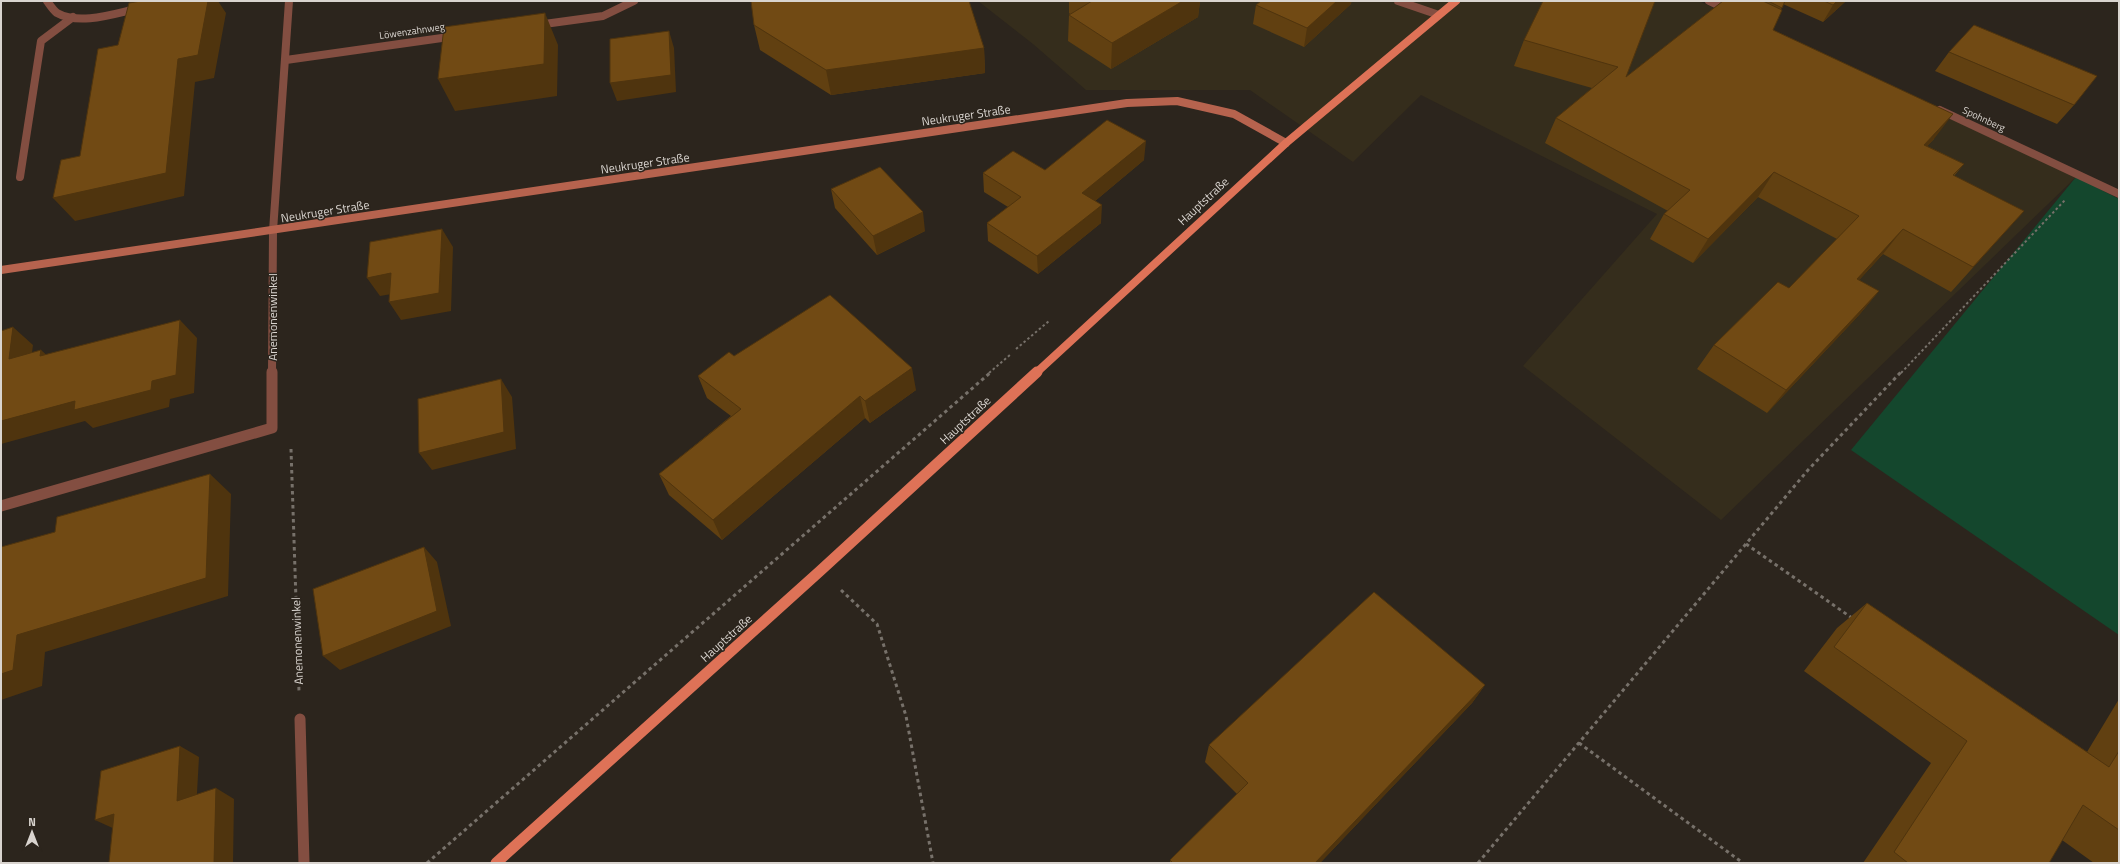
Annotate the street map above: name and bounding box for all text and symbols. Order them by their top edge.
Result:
street label: Löwenzahnweg [378,19,446,43]
street label: Neukruger Straße [920,99,1012,131]
street label: Spohnberg [1960,103,2008,135]
street label: Neukruger Straße [599,147,691,179]
street label: Hauptstraße [1173,172,1233,230]
street label: Neukruger Straße [279,195,371,227]
street label: Anemonenwinkel [263,273,282,361]
street label: Hauptstraße [935,391,995,449]
street label: Anemonenwinkel [286,597,308,685]
street label: Hauptstraße [696,610,756,666]
north arrow [12,812,52,852]
text: N [28,814,36,830]

